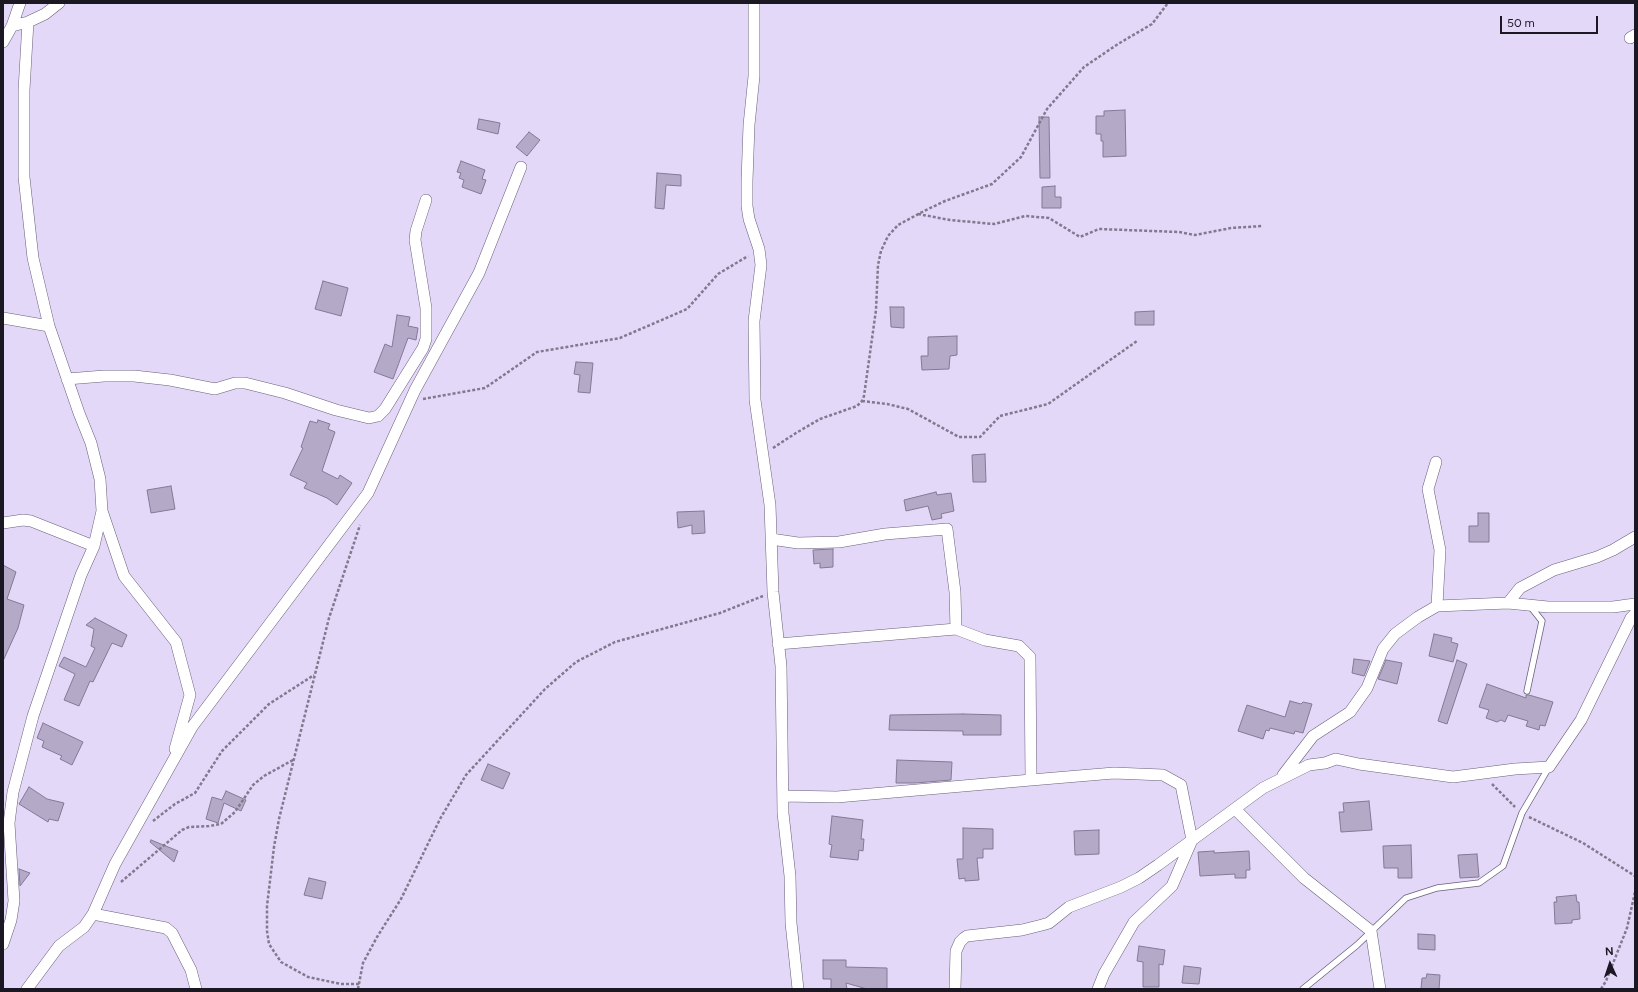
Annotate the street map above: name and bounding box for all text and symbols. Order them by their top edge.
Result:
scale bar [1502,8,1600,34]
text: 50 m [1507,16,1535,30]
north arrow [1590,944,1630,984]
text: N [1605,945,1614,958]

